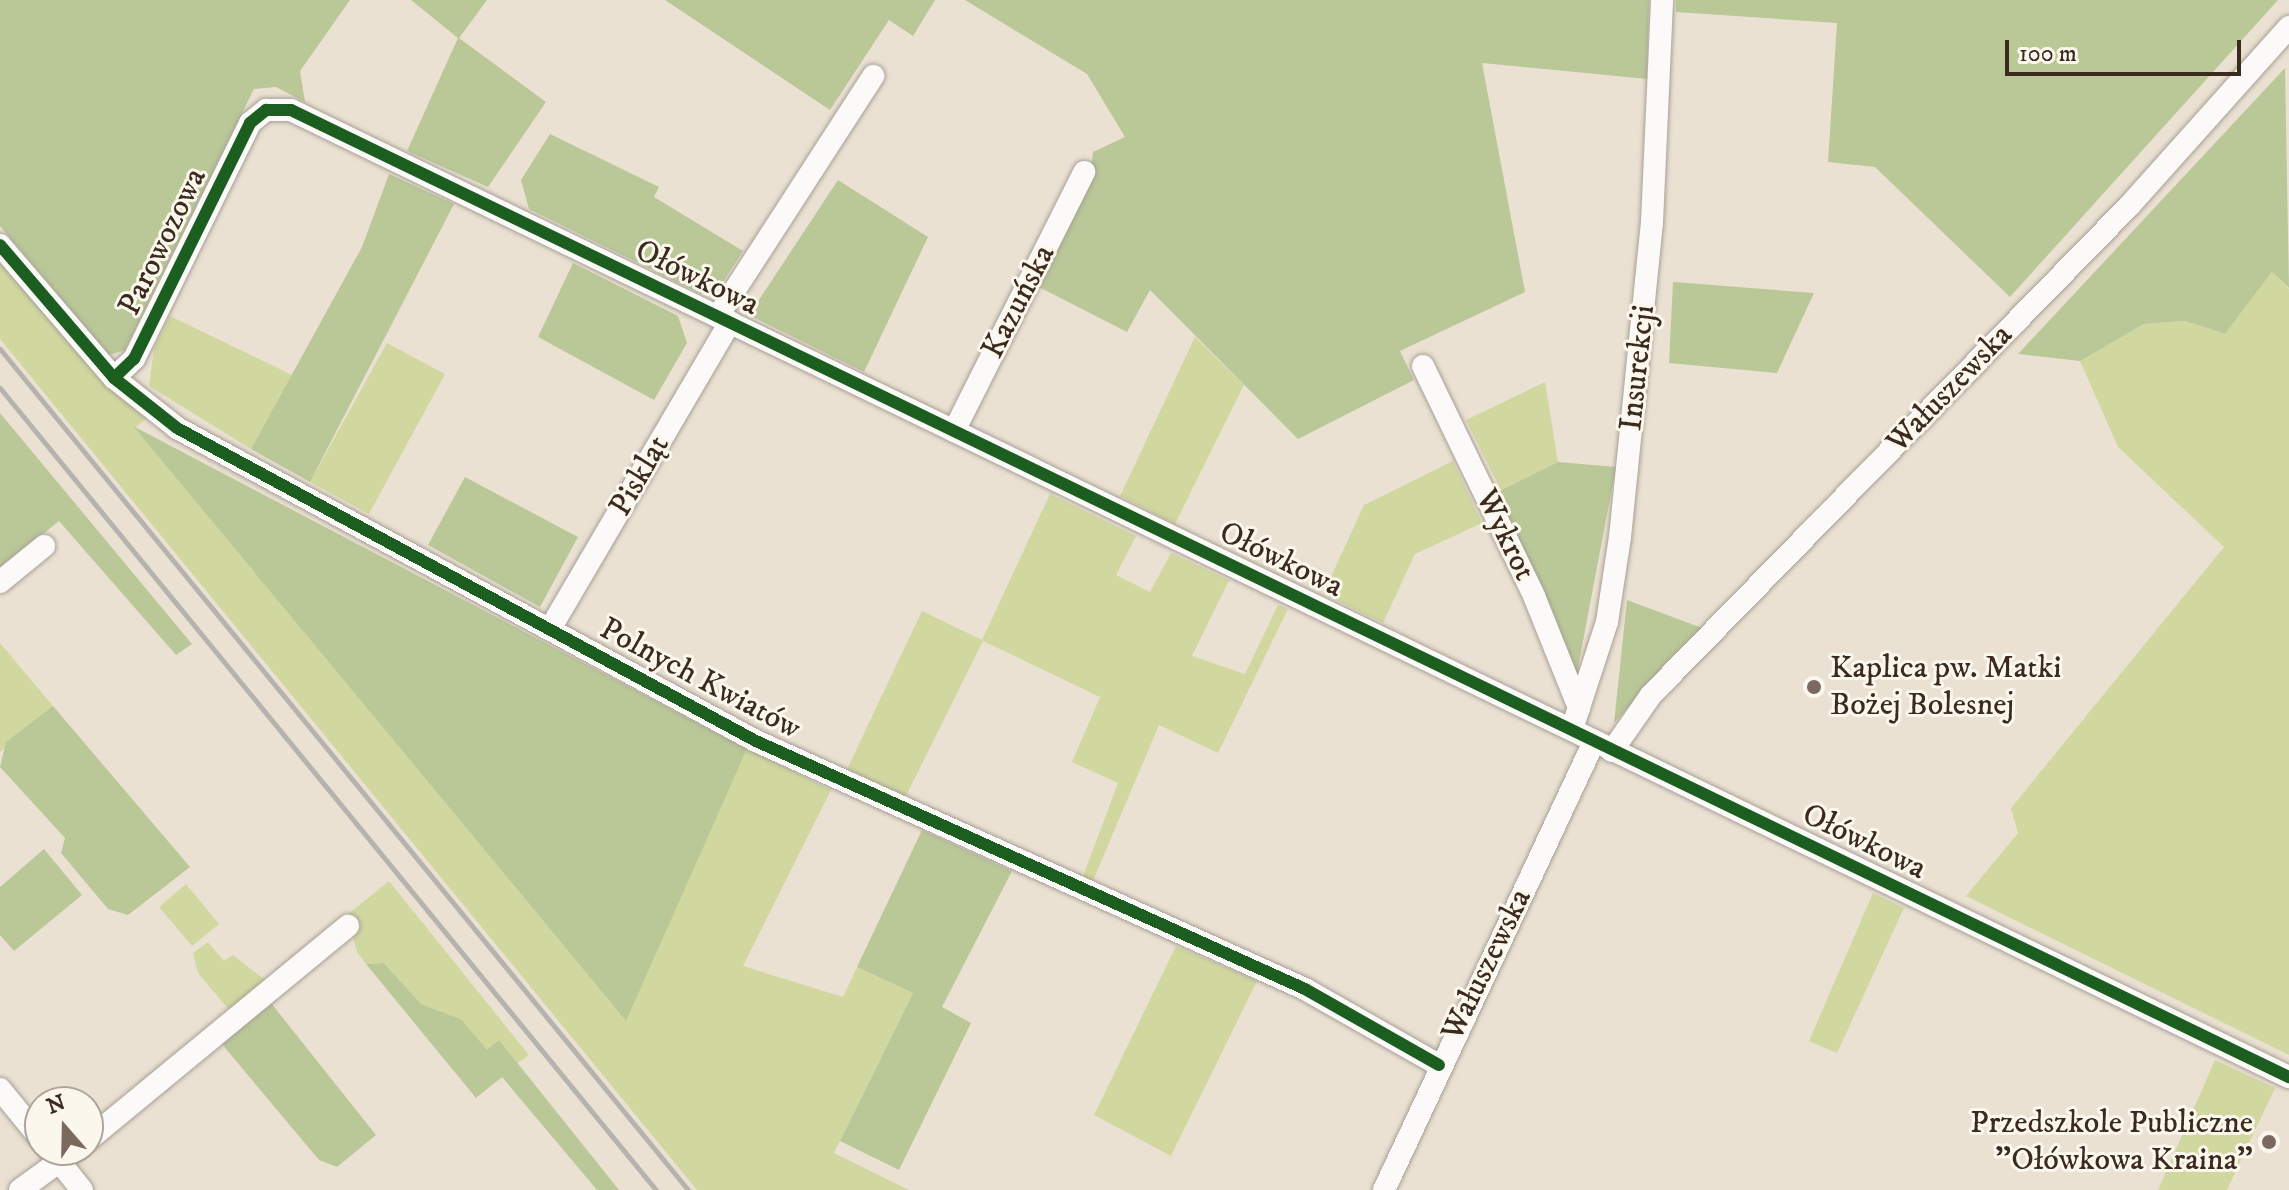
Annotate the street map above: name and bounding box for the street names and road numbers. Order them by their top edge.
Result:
street label: Parowozowa [111,162,215,322]
street label: Ołówkowa [629,232,765,324]
street label: Kazuńska [974,239,1064,365]
street label: Insurekcji [1612,303,1664,433]
street label: Wałuszewska [1879,317,2021,461]
street label: Piskląt [602,429,678,523]
street label: Wykrot [1467,483,1543,587]
street label: Ołówkowa [1213,514,1349,606]
street label: Polnych Kwiatów [593,610,807,748]
street label: Ołówkowa [1796,796,1932,888]
street label: Wałuszewska [1434,883,1540,1047]

